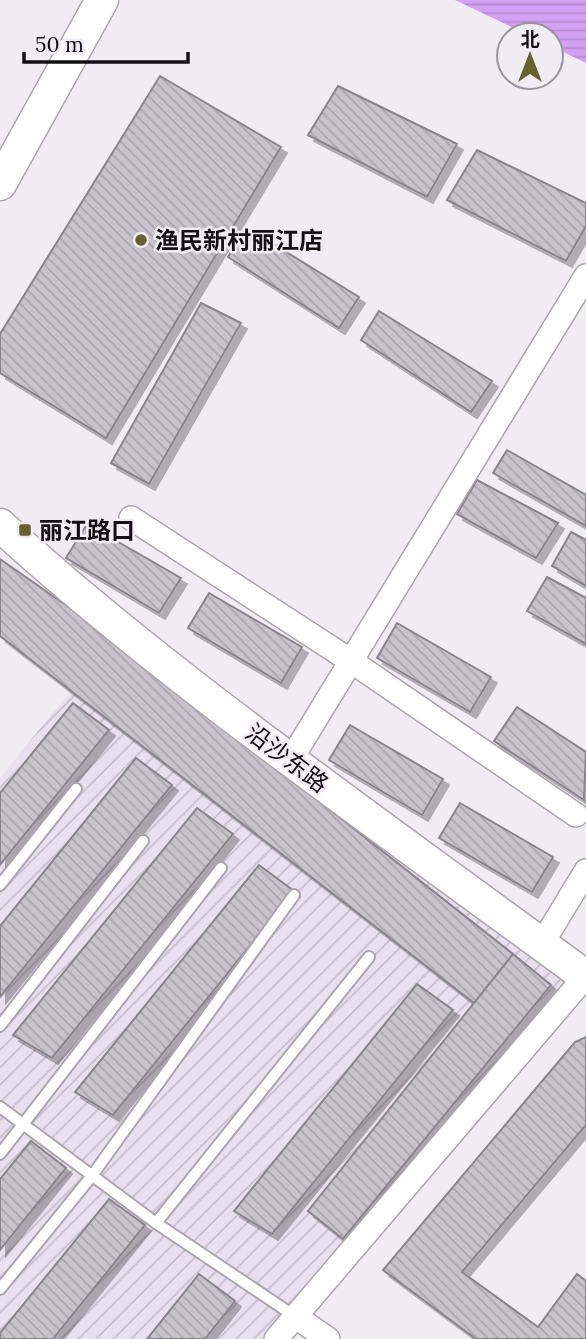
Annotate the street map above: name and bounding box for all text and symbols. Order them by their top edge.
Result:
scale bar [24,21,189,65]
north arrow [495,21,565,91]
text: 北 [520,27,540,51]
text: 50 m [35,31,84,58]
place label: 渔民新村丽江店 [155,225,323,256]
marker: 渔民新村丽江店 [133,232,149,248]
place label: 丽江路口 [39,515,135,546]
marker: 丽江路口 [17,522,33,538]
street label: 沿沙东路 [239,717,335,799]

